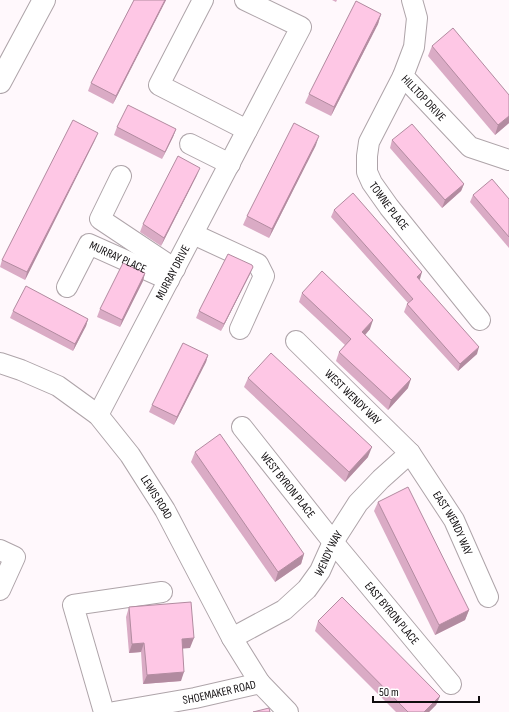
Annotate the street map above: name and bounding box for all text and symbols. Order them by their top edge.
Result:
street label: HILLTOP DRIVE [398,71,449,124]
street label: TOWNE PLACE [366,179,412,233]
street label: MURRAY PLACE [87,238,149,276]
street label: MURRAY DRIVE [152,242,193,302]
street label: WEST WENDY WAY [322,366,384,428]
street label: WEST BYRON PLACE [257,449,319,521]
street label: LEWIS ROAD [137,472,176,522]
street label: EAST WENDY WAY [429,488,476,557]
street label: WENDY WAY [311,528,346,579]
street label: EAST BYRON PLACE [362,579,422,647]
street label: SHOEMAKER ROAD [181,677,257,708]
scale bar [373,678,479,704]
text: 50 m [379,685,399,700]

